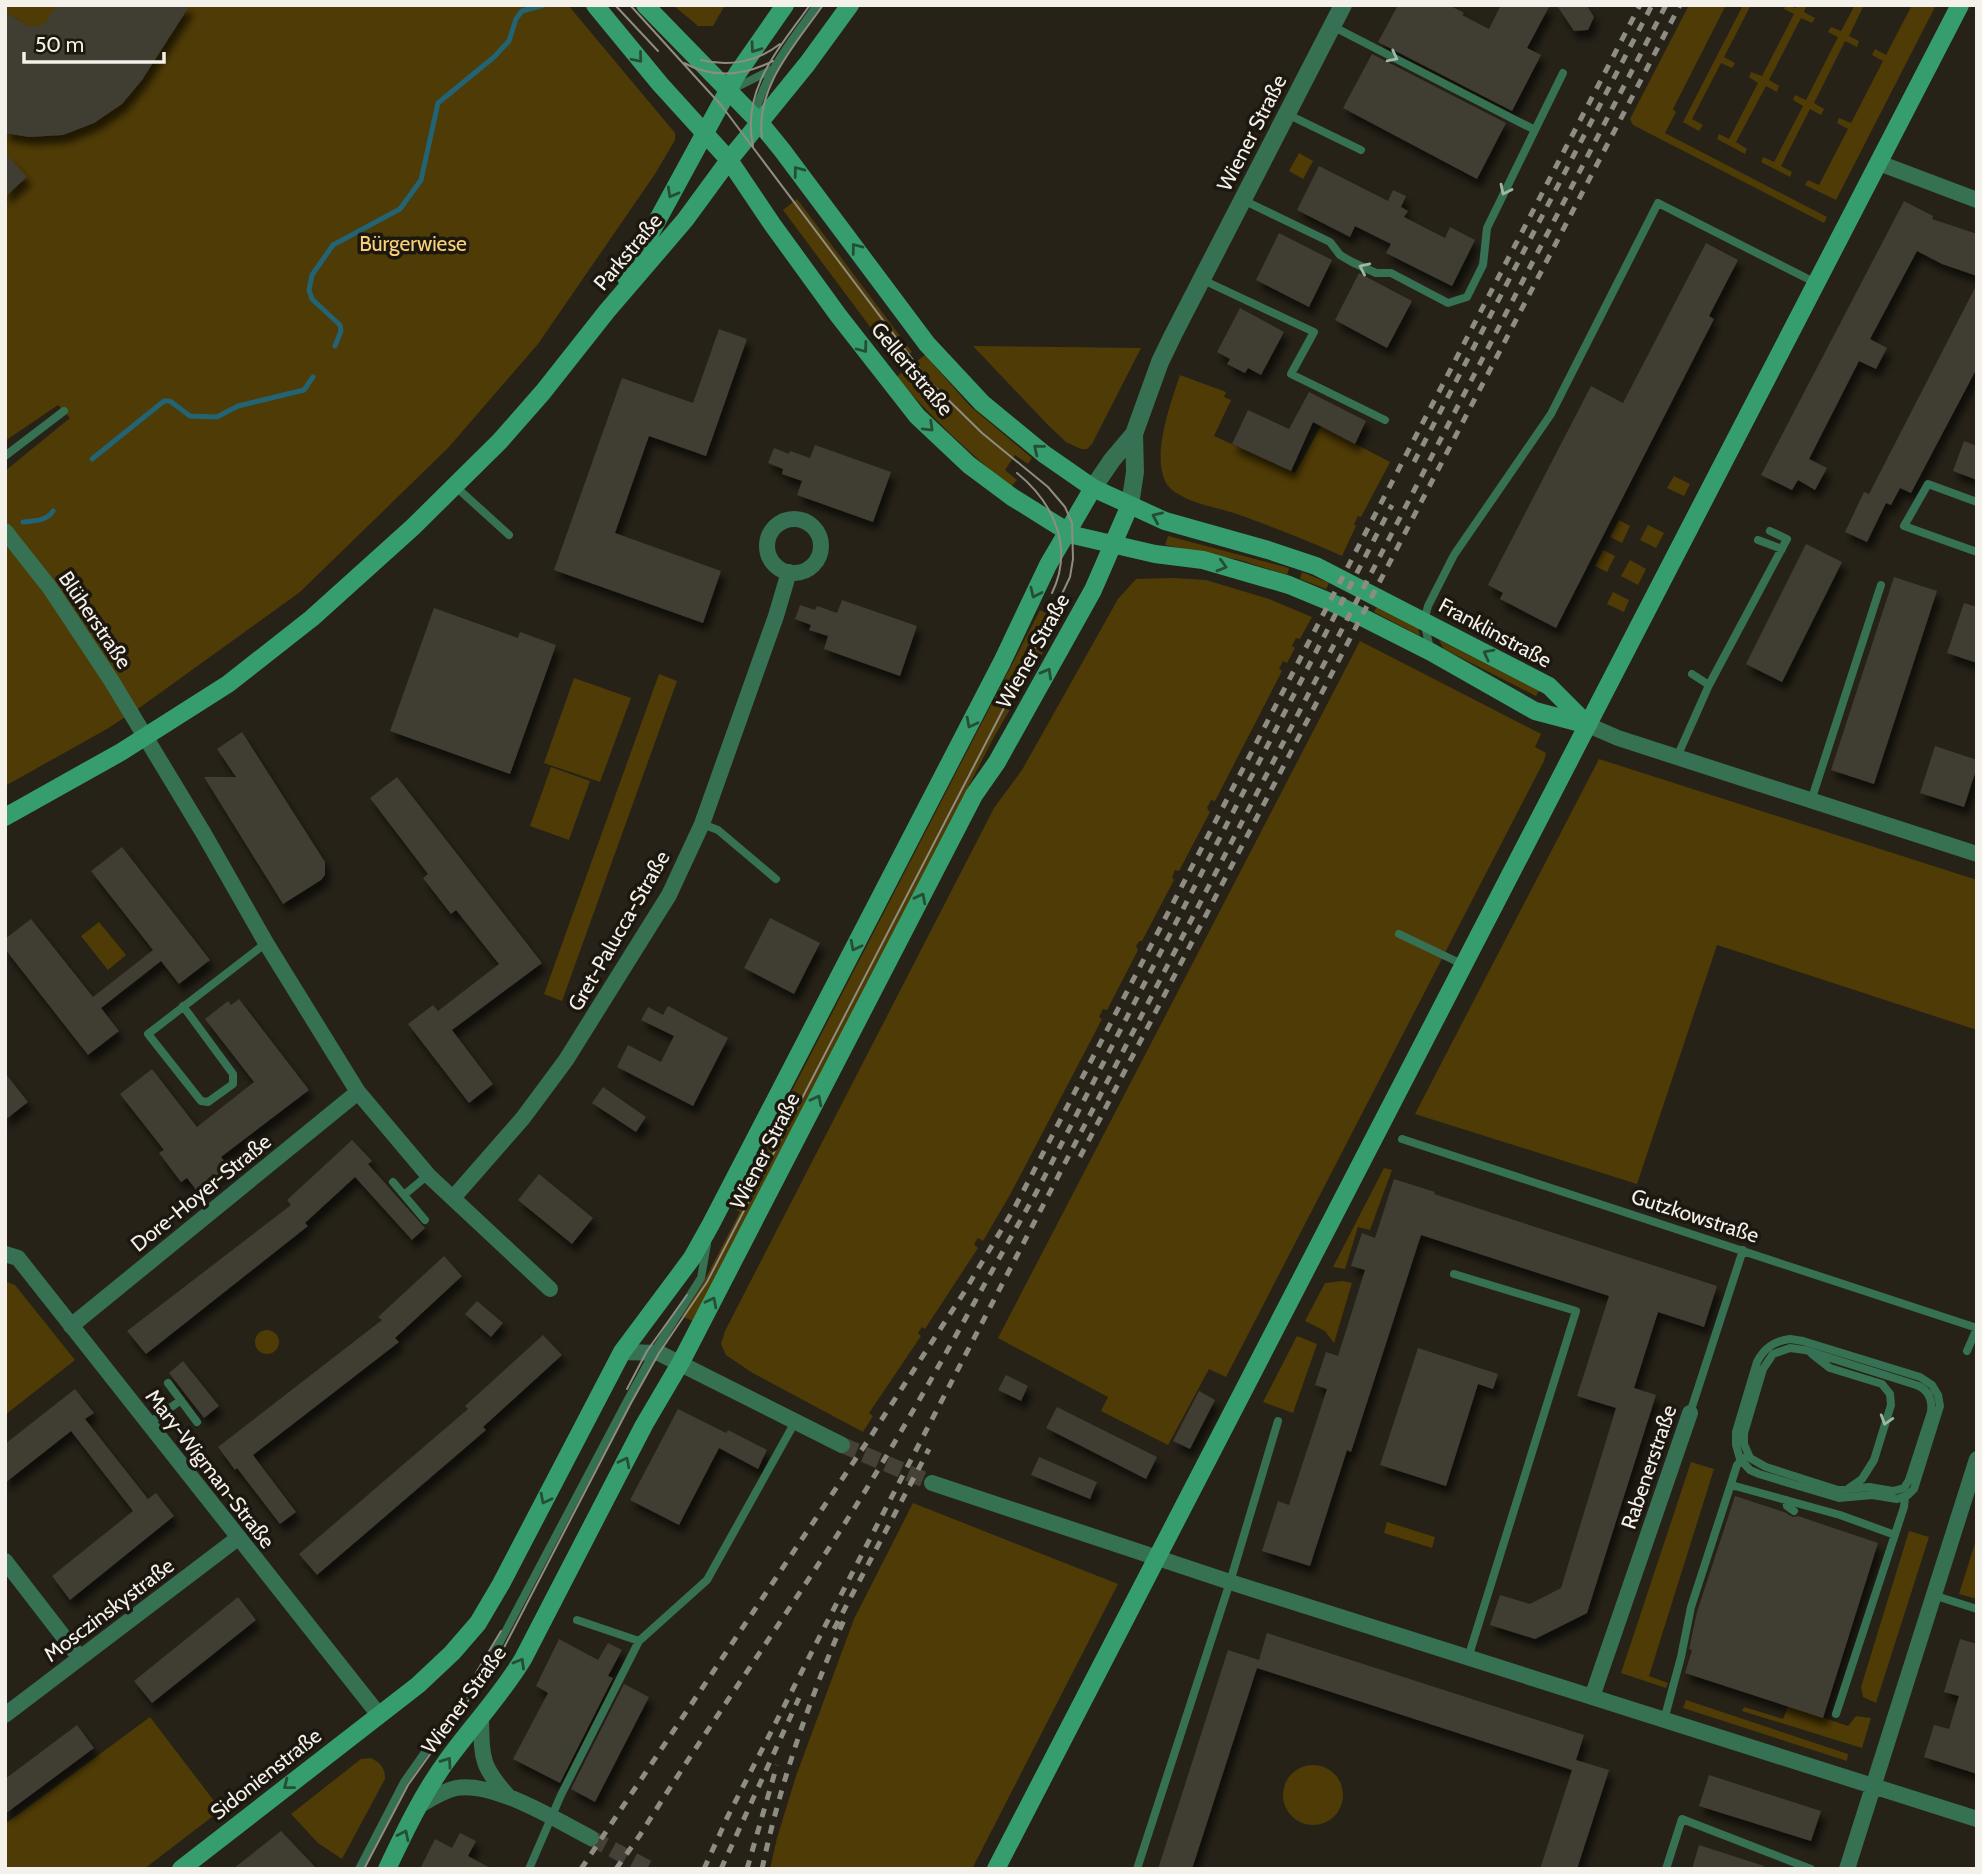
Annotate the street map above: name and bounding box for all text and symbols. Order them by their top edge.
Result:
scale bar [24,21,164,65]
text: 50 m [35,32,84,57]
one-way arrow [751,40,763,53]
one-way arrow [1386,49,1398,63]
one-way arrow [630,50,643,62]
street label: Wiener Straße [1212,70,1292,195]
one-way arrow [794,167,807,179]
one-way arrow [1500,183,1514,195]
one-way arrow [666,186,680,198]
street label: Parkstraße [588,208,667,295]
park label: Bürgerwiese [359,231,467,256]
one-way arrow [851,243,864,256]
one-way arrow [1359,262,1371,276]
street label: Gellertstraße [866,317,959,421]
one-way arrow [855,341,868,353]
one-way arrow [920,418,933,431]
one-way arrow [1033,444,1045,457]
one-way arrow [1152,511,1164,525]
one-way arrow [1215,557,1227,572]
street label: Blüherstraße [54,566,137,673]
one-way arrow [1029,586,1043,598]
street label: Wiener Straße [991,589,1074,712]
street label: Franklinstraße [1435,592,1556,673]
one-way arrow [1483,649,1495,662]
one-way arrow [1039,667,1052,680]
one-way arrow [965,715,979,728]
street label: Gret-Palucca-Straße [563,846,675,1015]
one-way arrow [913,892,927,905]
one-way arrow [849,939,863,951]
street label: Wiener Straße [725,1088,805,1213]
one-way arrow [808,1095,822,1107]
street label: Dore-Hoyer-Straße [126,1128,276,1257]
street label: Gutzkowstraße [1628,1183,1762,1248]
one-way arrow [704,1297,717,1309]
street label: Mary-Wigman-Straße [141,1384,280,1553]
street label: Rabenerstraße [1616,1401,1681,1532]
one-way arrow [1880,1413,1895,1425]
one-way arrow [617,1457,631,1469]
one-way arrow [540,1492,554,1504]
street label: Mosczinskystraße [39,1552,179,1667]
street label: Wiener Straße [416,1641,511,1759]
one-way arrow [512,1658,525,1671]
street label: Sidonienstraße [205,1722,326,1825]
one-way arrow [439,1757,451,1770]
one-way arrow [284,1777,297,1789]
one-way arrow [395,1830,409,1842]

